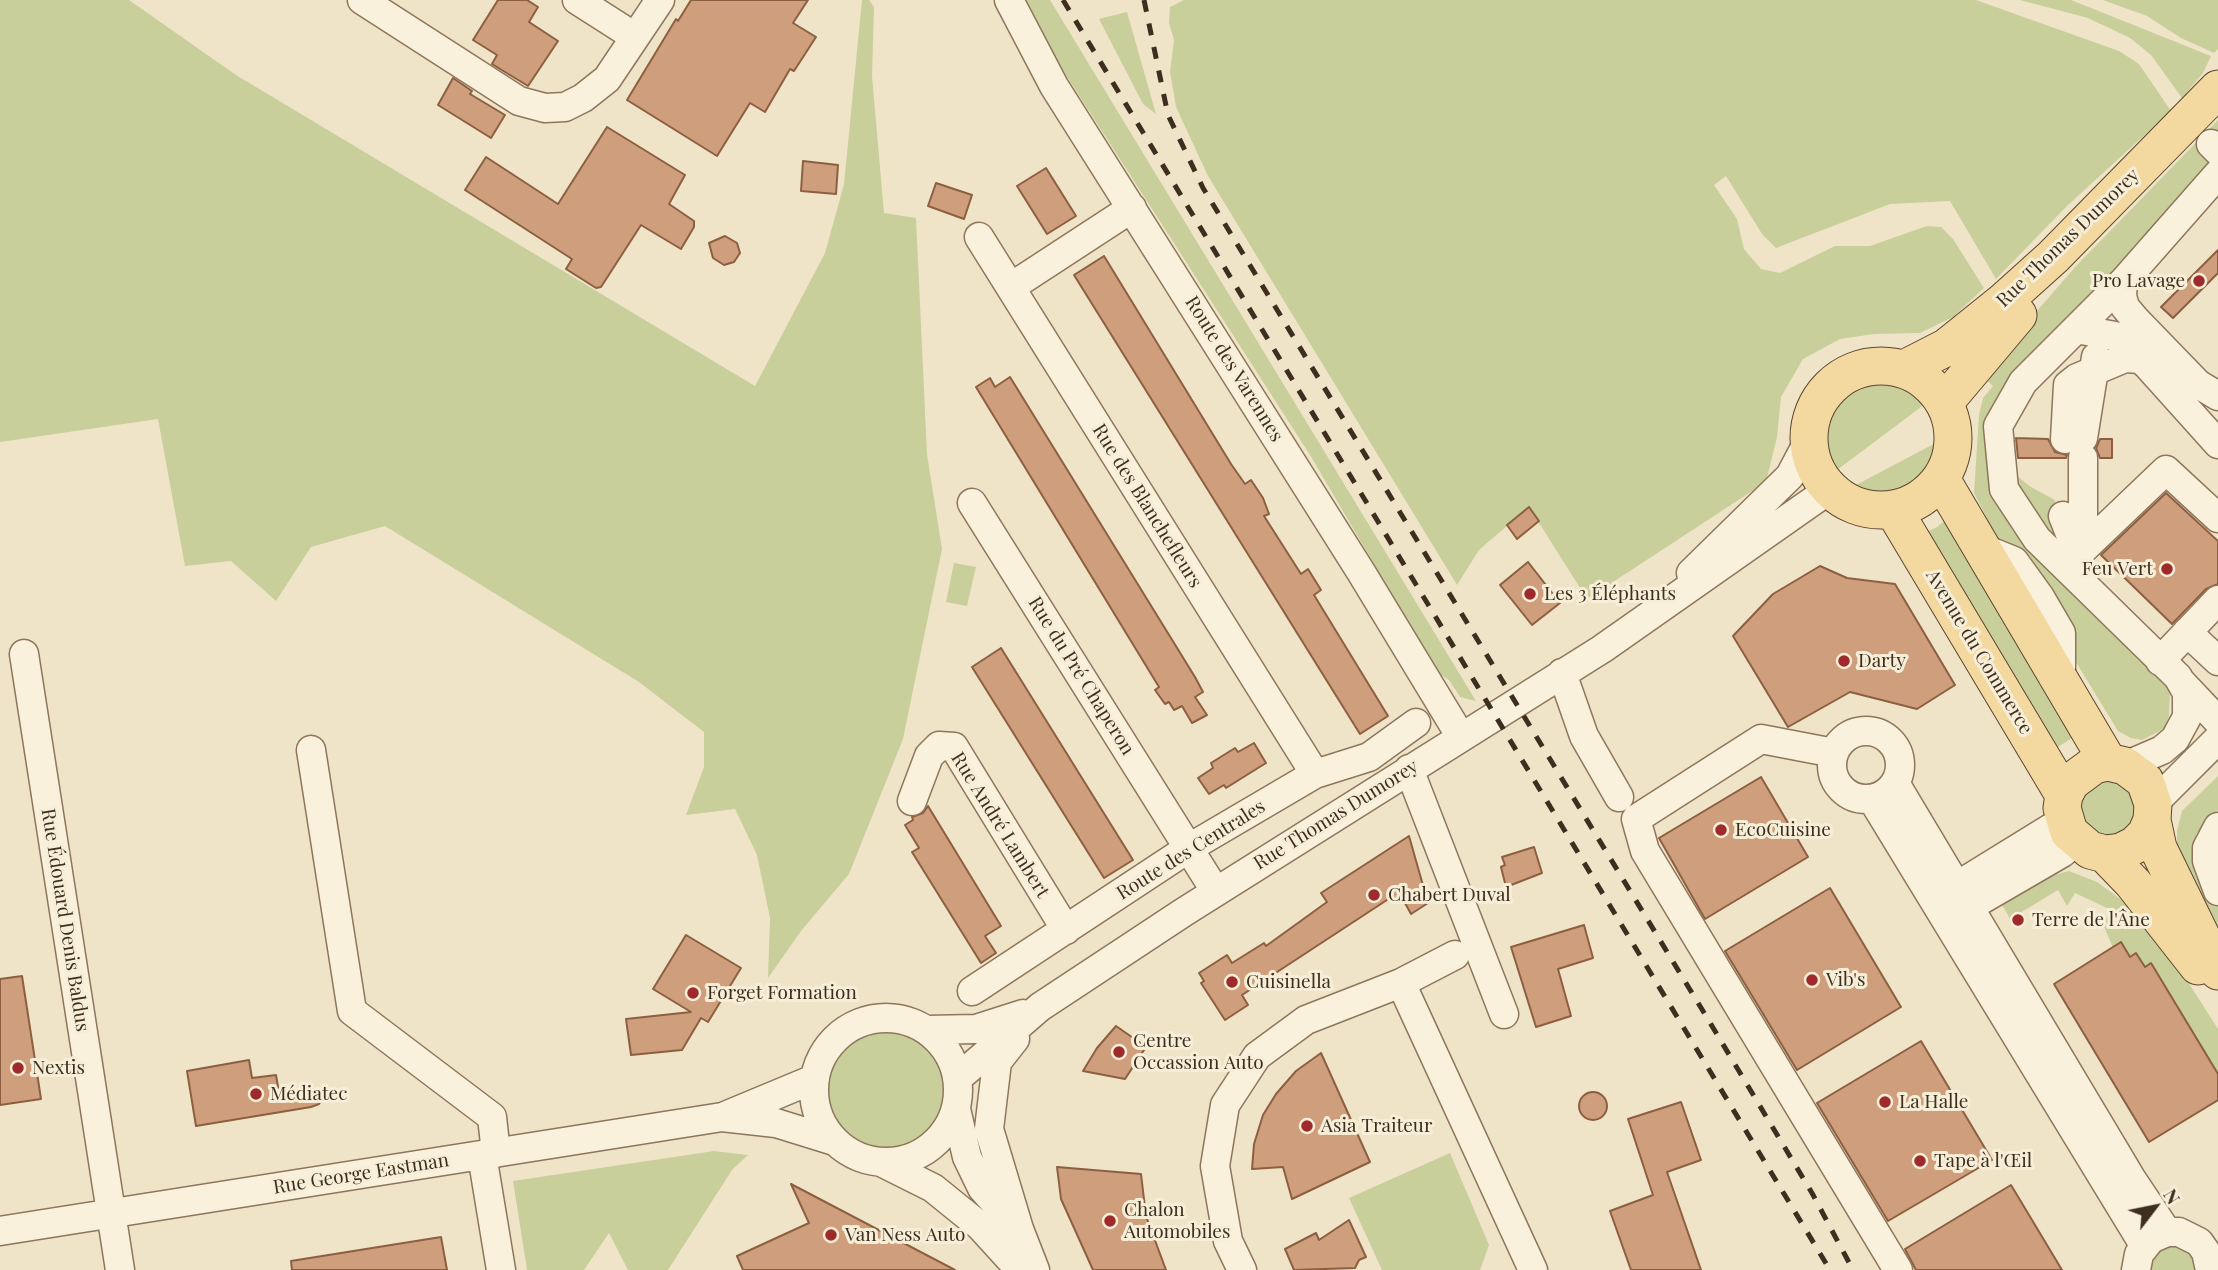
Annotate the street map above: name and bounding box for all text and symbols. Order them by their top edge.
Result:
street label: Rue Thomas Dumorey [1992,164,2144,312]
place label: Pro Lavage [2092,270,2185,292]
marker: Pro Lavage [2191,273,2207,289]
street label: Route des Varennes [1180,292,1288,446]
street label: Rue des Blanchefleurs [1087,420,1207,592]
place label: Feu Vert [2082,558,2153,580]
marker: Feu Vert [2159,561,2175,577]
street label: Avenue du Commerce [1921,566,2037,738]
place label: Les 3 Éléphants [1544,583,1676,605]
marker: Les 3 Éléphants [1522,586,1538,602]
street label: Rue du Pré Chaperon [1023,593,1139,759]
place label: Darty [1858,650,1906,672]
marker: Darty [1836,653,1852,669]
street label: Rue André Lambert [946,748,1054,902]
street label: Rue Thomas Dumorey [1250,755,1422,875]
street label: Route des Centrales [1113,795,1269,905]
street label: Rue Édouard Denis Baldus [36,807,94,1033]
place label: EcoCuisine [1735,819,1831,841]
marker: EcoCuisine [1713,822,1729,838]
place label: Chabert Duval [1388,884,1511,906]
marker: Chabert Duval [1366,887,1382,903]
place label: Terre de l'Âne [2032,909,2150,931]
marker: Terre de l'Âne [2010,912,2026,928]
place label: Vib's [1826,969,1865,991]
place label: Cuisinella [1246,971,1331,993]
marker: Vib's [1804,972,1820,988]
marker: Cuisinella [1224,974,1240,990]
place label: Forget Formation [707,982,857,1004]
marker: Forget Formation [685,985,701,1001]
place label: Centre Occassion Auto [1133,1030,1264,1074]
marker: Centre Occassion Auto [1111,1044,1127,1060]
place label: Nextis [32,1057,85,1079]
marker: Nextis [10,1060,26,1076]
place label: Médiatec [270,1083,347,1105]
marker: Médiatec [248,1086,264,1102]
place label: La Halle [1899,1091,1968,1113]
marker: La Halle [1877,1094,1893,1110]
place label: Asia Traiteur [1321,1115,1432,1137]
marker: Asia Traiteur [1299,1118,1315,1134]
street label: Rue George Eastman [271,1149,451,1199]
place label: Tape à l'Œil [1934,1150,2032,1172]
marker: Tape à l'Œil [1912,1153,1928,1169]
north arrow [2120,1172,2190,1242]
text: N [2158,1183,2187,1209]
place label: Chalon Automobiles [1124,1199,1230,1243]
marker: Chalon Automobiles [1102,1213,1118,1229]
place label: Van Ness Auto [845,1224,965,1246]
marker: Van Ness Auto [823,1227,839,1243]

